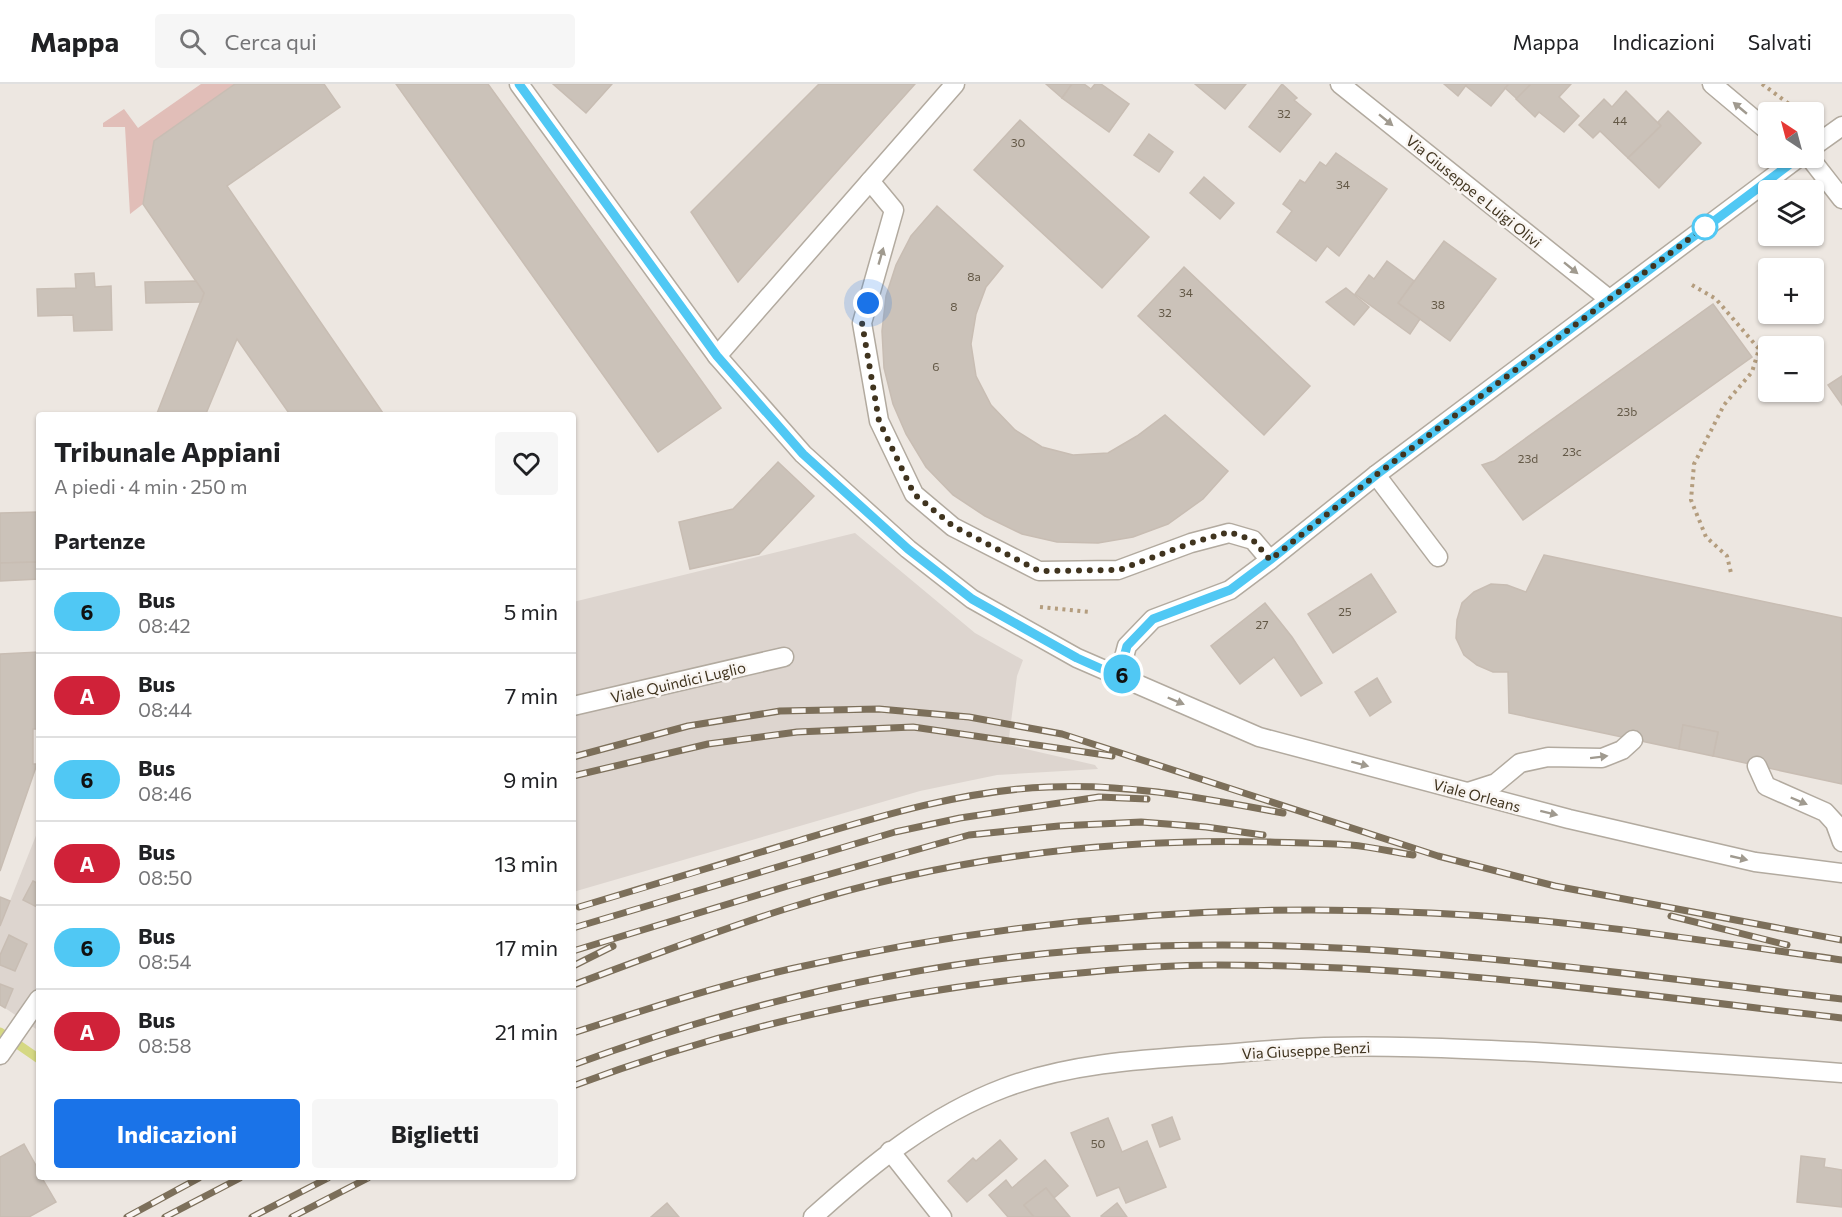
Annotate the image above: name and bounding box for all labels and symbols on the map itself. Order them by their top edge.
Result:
one-way arrow [1733,102,1748,115]
north arrow [1758,102,1824,168]
house number: 32 [1277,106,1291,120]
house number: 44 [1613,113,1627,127]
one-way arrow [1378,114,1394,127]
street label: Via Giuseppe e Luigi Olivi [1403,131,1545,251]
house number: 30 [1011,135,1026,149]
house number: 34 [1336,177,1350,191]
unlabelled marker [1692,214,1718,240]
one-way arrow [877,246,886,264]
one-way arrow [1563,262,1579,275]
house number: 8a [967,269,981,283]
house number: 34 [1179,285,1193,299]
your location [853,288,883,318]
house number: 38 [1431,297,1445,311]
house number: 8 [950,299,958,313]
house number: 32 [1158,305,1172,319]
house number: 6 [932,359,940,373]
house number: 23b [1617,404,1637,418]
house number: 23c [1562,444,1582,458]
house number: 23d [1518,451,1538,465]
house number: 25 [1338,604,1352,618]
house number: 27 [1256,617,1268,631]
line badge: 6 [1102,654,1142,694]
street label: Viale Quindici Luglio [609,658,747,706]
one-way arrow [1167,697,1185,706]
one-way arrow [1590,752,1609,761]
one-way arrow [1351,760,1369,769]
street label: Viale Orleans [1431,775,1523,815]
one-way arrow [1791,796,1809,806]
one-way arrow [1540,809,1558,819]
one-way arrow [1729,853,1748,863]
street label: Via Giuseppe Benzi [1241,1038,1371,1062]
house number: 50 [1091,1136,1106,1150]

